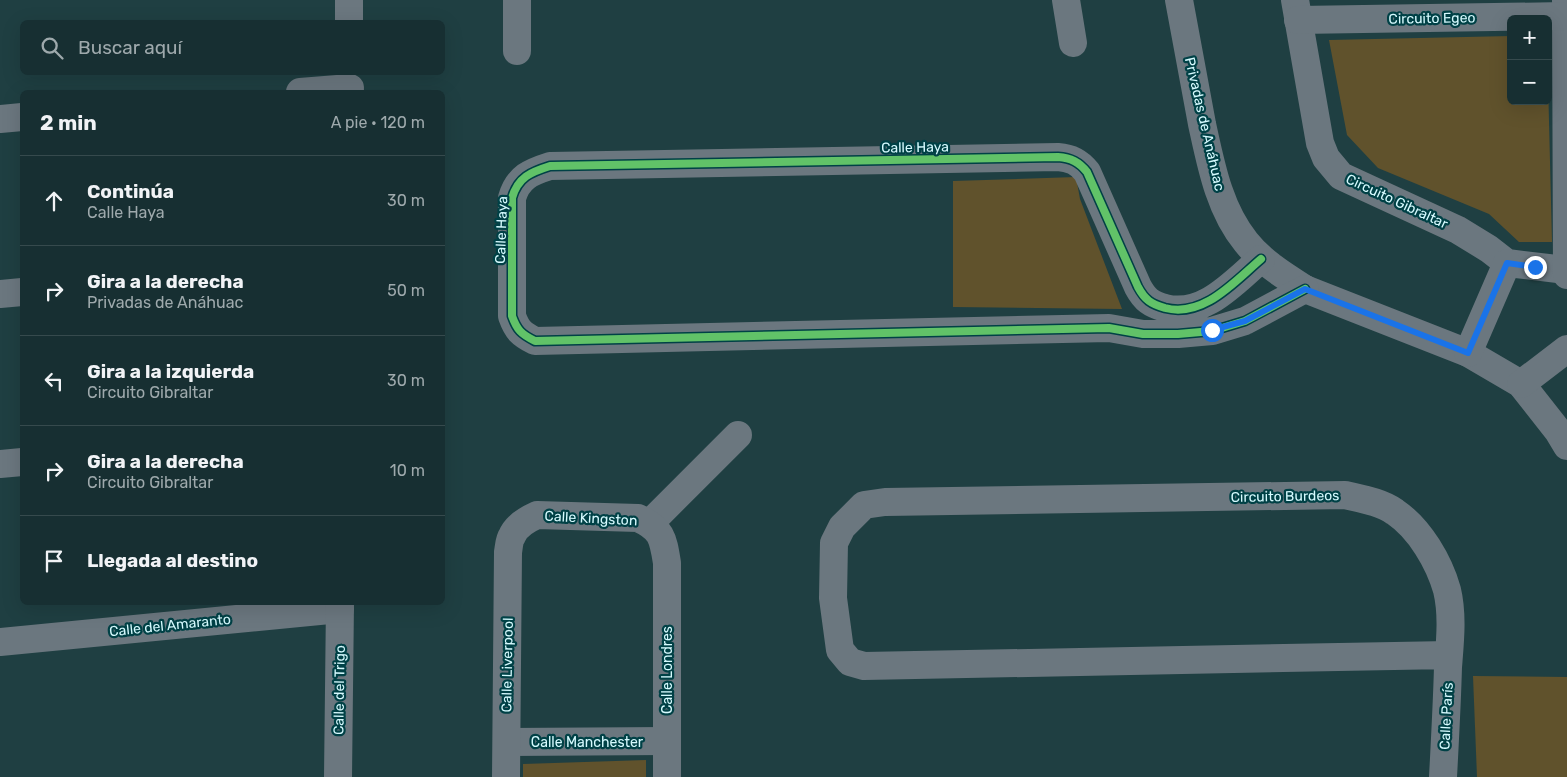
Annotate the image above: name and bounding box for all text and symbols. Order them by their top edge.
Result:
street label: Circuito Egeo [1388,9,1476,28]
map controls [1507,15,1552,105]
button: + [1507,15,1552,60]
search box [20,20,445,75]
icon: search [38,34,66,62]
text: Buscar aquí [78,36,182,59]
street label: Privadas de Anáhuac [1181,56,1228,193]
button: − [1507,60,1552,105]
text: 2 min [40,110,97,135]
text: A pie · 120 m [331,113,425,132]
street label: Calle Haya [881,138,949,157]
street label: Circuito Gibraltar [1343,170,1451,233]
text: Continúa [87,180,174,203]
icon: ahead [40,187,68,215]
text: 30 m [387,191,425,210]
street label: Calle Haya [492,196,511,264]
text: Calle Haya [87,203,165,222]
route end [1524,256,1547,279]
text: Gira a la derecha [87,270,244,293]
icon: right [40,277,68,305]
text: 50 m [387,281,425,300]
text: Privadas de Anáhuac [87,293,243,312]
route start [1201,319,1224,342]
text: Gira a la izquierda [87,360,254,383]
icon: left [40,367,68,395]
text: 30 m [387,371,425,390]
text: Circuito Gibraltar [87,383,213,402]
text: Gira a la derecha [87,450,244,473]
icon: right [40,457,68,485]
text: 10 m [390,461,425,480]
text: Circuito Gibraltar [87,473,213,492]
street label: Circuito Burdeos [1231,487,1339,506]
street label: Calle Kingston [544,508,638,529]
icon: arrive [40,547,68,575]
text: Llegada al destino [87,549,258,572]
street label: Calle del Amaranto [108,611,232,640]
street label: Calle Liverpool [498,617,517,713]
street label: Calle Londres [659,626,676,714]
street label: Calle del Trigo [330,645,349,735]
street label: Calle París [1436,682,1457,750]
street label: Calle Manchester [531,734,644,751]

